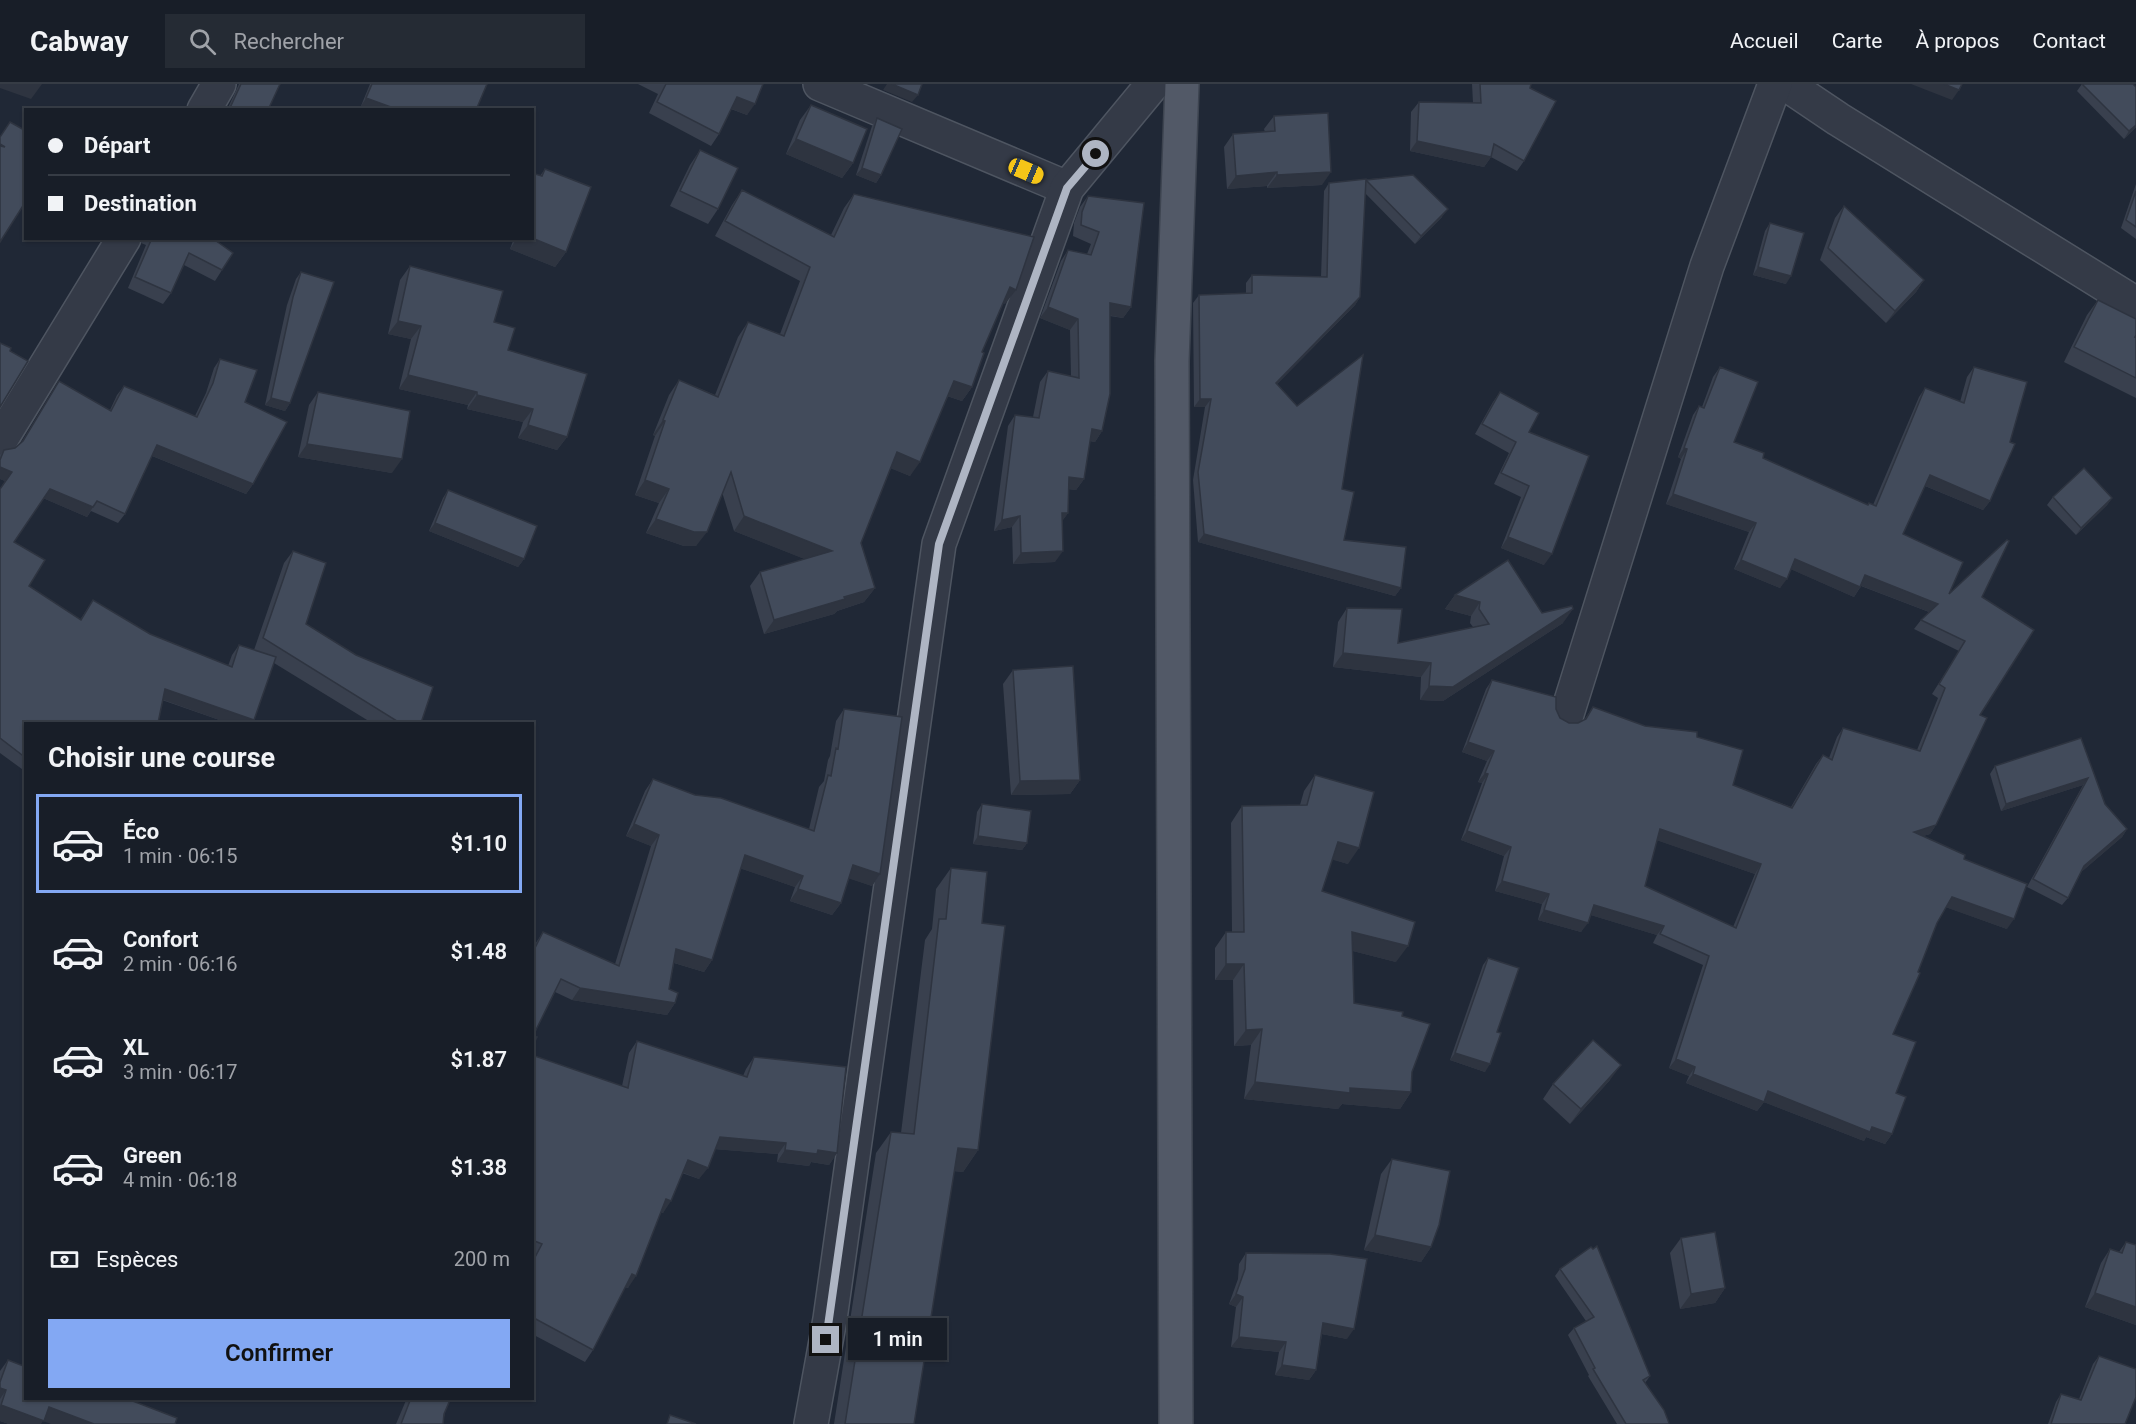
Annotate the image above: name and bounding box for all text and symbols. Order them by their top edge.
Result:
search box [165,14,585,68]
text: Cabway [30,25,129,58]
icon: search [186,25,219,58]
text: Rechercher [234,29,344,54]
text: Accueil [1730,29,1799,53]
text: Carte [1832,29,1882,53]
text: À propos [1915,29,2000,53]
text: Contact [2033,29,2106,53]
text: Départ [84,133,150,158]
route start [1082,140,1109,167]
car [1006,156,1046,186]
text: Destination [84,191,197,216]
text: Choisir une course [48,742,275,774]
icon: car [51,817,105,871]
text: Éco [123,819,159,844]
text: $1.10 [450,831,507,856]
text: 1 min · 06:15 [123,844,238,868]
icon: car [51,925,105,979]
text: Confort [123,927,198,952]
text: $1.48 [450,939,507,964]
text: 2 min · 06:16 [123,952,238,976]
icon: car [51,1033,105,1087]
text: XL [123,1035,149,1060]
text: $1.87 [450,1047,507,1072]
text: 3 min · 06:17 [123,1060,238,1084]
icon: car [51,1141,105,1195]
text: Green [123,1143,182,1168]
text: $1.38 [450,1155,507,1180]
text: 4 min · 06:18 [123,1168,238,1192]
icon: cash [48,1243,81,1276]
text: Espèces [96,1247,178,1272]
text: 200 m [454,1247,510,1271]
button: Confirmer [48,1319,510,1388]
callout: 1 min [847,1319,946,1361]
route end [812,1326,839,1353]
text: 1 min [872,1327,923,1351]

